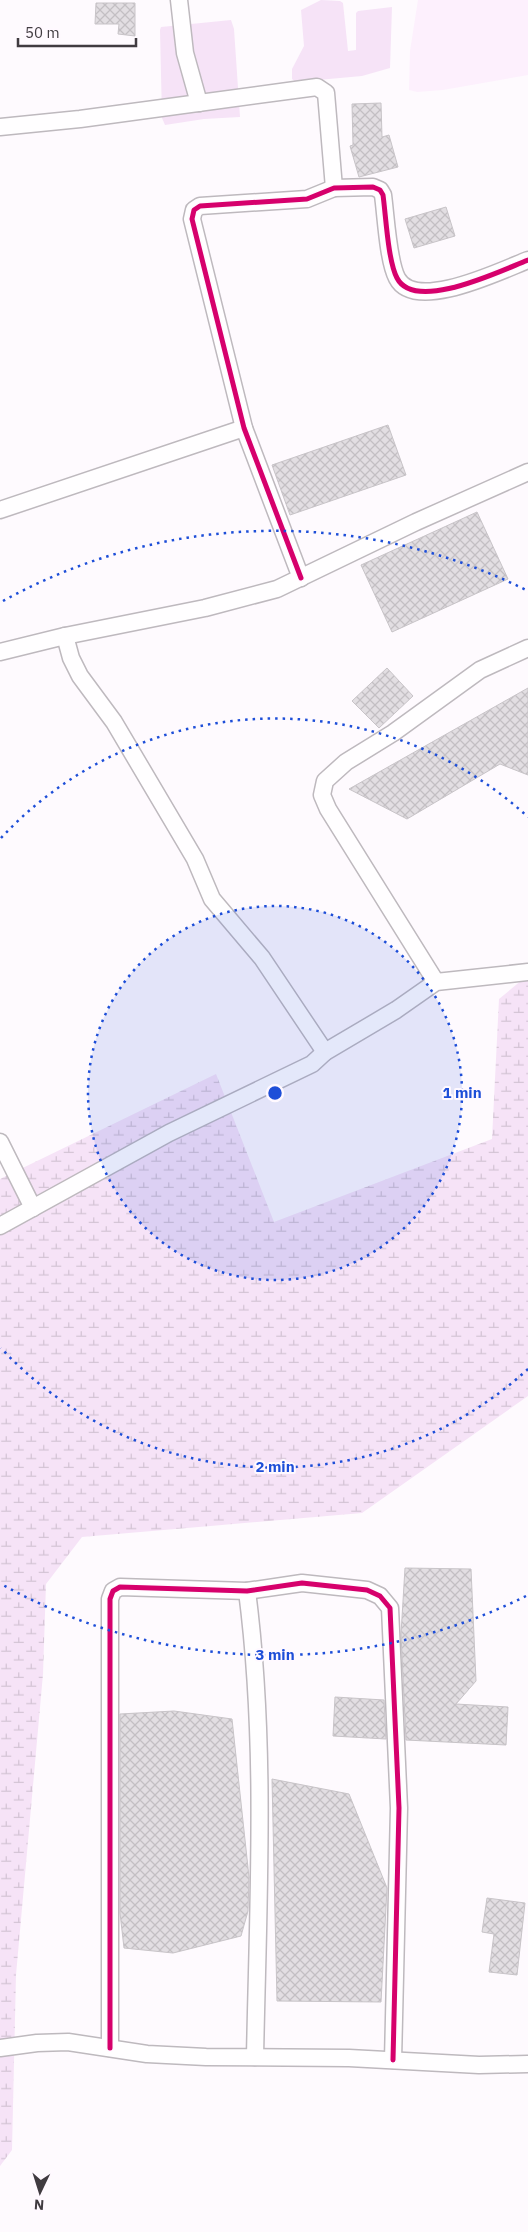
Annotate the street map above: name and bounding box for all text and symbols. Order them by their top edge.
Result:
scale bar [18,15,135,47]
text: 50 m [25,23,60,42]
text: 1 min [442,1083,482,1102]
centre of rings [266,1084,284,1102]
text: 2 min [255,1457,295,1476]
text: 3 min [255,1645,295,1664]
north arrow [15,2167,65,2217]
text: N [33,2196,45,2214]

